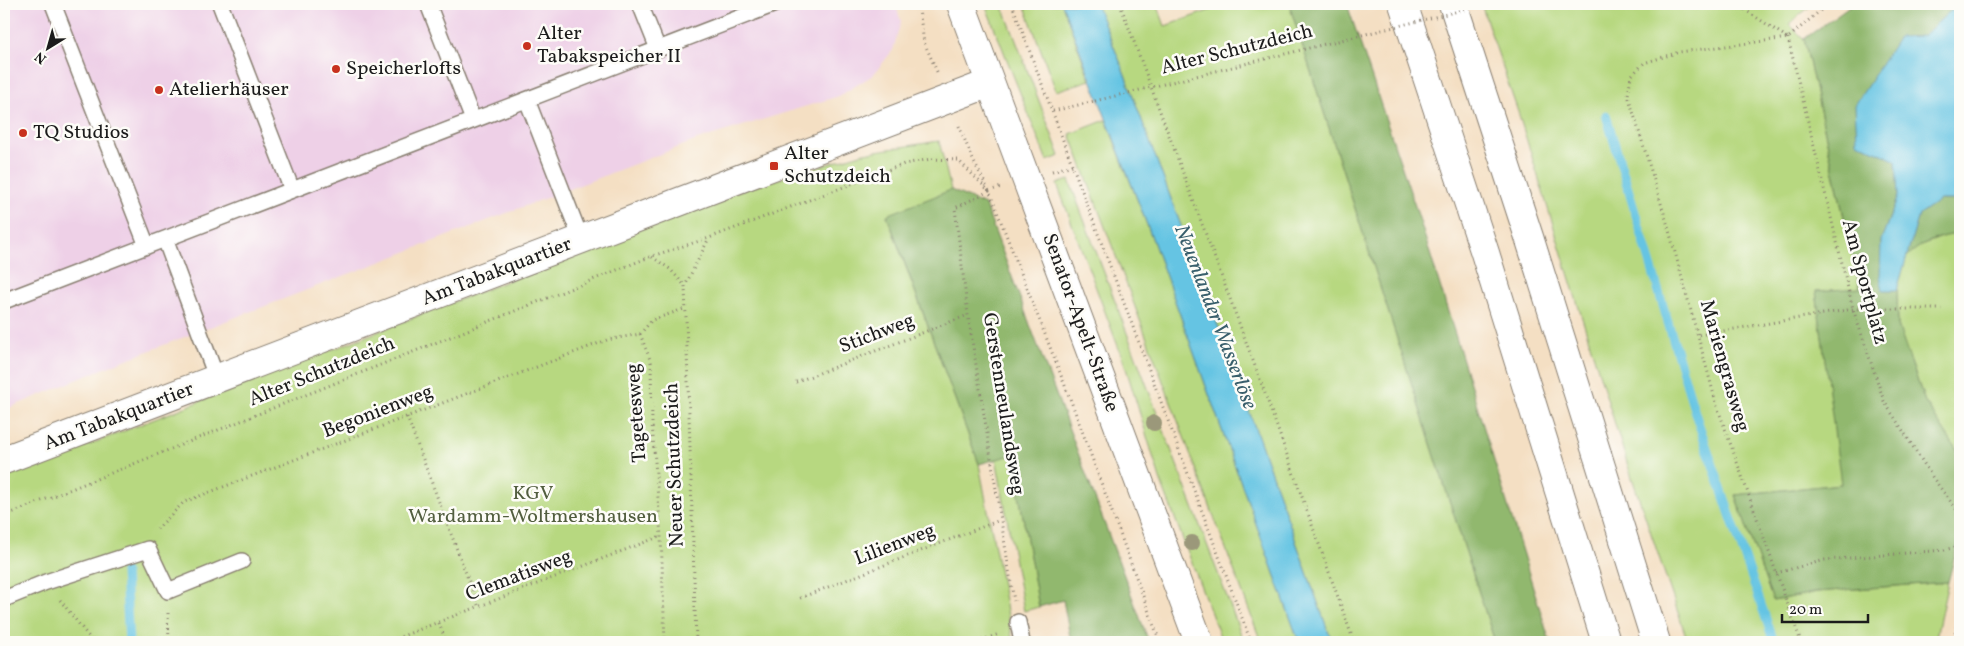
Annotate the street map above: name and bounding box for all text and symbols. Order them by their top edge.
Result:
street label: Alter Schutzdeich [1158,18,1316,82]
place label: Alter Tabakspeicher II [537,20,681,71]
north arrow [22,22,72,72]
marker: Alter Tabakspeicher II [521,40,533,52]
text: N [31,47,51,68]
place label: Speicherlofts [346,55,461,83]
marker: Speicherlofts [330,63,342,75]
place label: Atelierhäuser [169,76,289,104]
marker: Atelierhäuser [153,84,165,96]
place label: TQ Studios [33,119,129,147]
marker: TQ Studios [17,127,29,139]
place label: Alter Schutzdeich [784,140,891,191]
marker: Alter Schutzdeich [768,160,780,172]
street label: Am Sportplatz [1834,216,1894,348]
water label: Neuenlander Wasserlöse [1166,220,1264,414]
street label: Senator-Apelt-Straße [1035,230,1125,416]
street label: Am Tabakquartier [418,231,576,313]
street label: Mariengrasweg [1692,297,1756,435]
street label: Stichweg [835,307,919,361]
street label: Gerstenneulandsweg [975,311,1031,497]
street label: Alter Schutzdeich [245,330,399,414]
street label: Tagetesweg [620,362,654,464]
street label: Am Tabakquartier [40,376,198,458]
street label: Begonienweg [319,378,437,446]
street label: Neuer Schutzdeich [658,382,692,548]
park label: KGV Wardamm-Woltmershausen [408,480,658,531]
street label: Lilienweg [850,517,940,573]
street label: Clematisweg [462,543,576,609]
scale bar [1782,591,1868,623]
text: 20 m [1789,600,1822,621]

